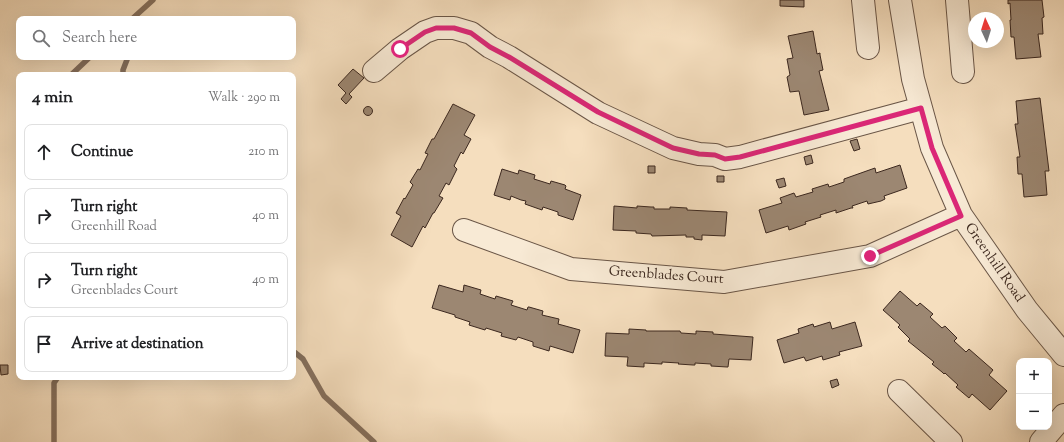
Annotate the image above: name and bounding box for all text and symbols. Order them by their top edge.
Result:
north arrow [968,12,1004,48]
search box [16,16,296,60]
icon: search [30,27,52,49]
text: Search here [62,28,137,49]
route start [391,40,409,58]
text: 4 min [32,86,73,110]
text: Walk · 290 m [208,89,280,107]
icon: ahead [33,141,55,163]
text: Continue [71,142,133,163]
text: 210 m [248,143,279,161]
text: Turn right [71,197,137,218]
icon: right [33,205,55,227]
text: 40 m [252,207,279,225]
text: Greenhill Road [71,218,157,236]
street label: Greenhill Road [959,219,1029,307]
route end [861,247,879,265]
text: Turn right [71,261,137,282]
street label: Greenblades Court [608,262,724,290]
icon: right [33,269,55,291]
text: 40 m [252,271,279,289]
text: Greenblades Court [71,282,178,300]
icon: arrive [33,333,55,355]
text: Arrive at destination [71,334,204,355]
map controls [1016,358,1052,430]
button: + [1016,358,1052,394]
button: − [1016,394,1052,430]

